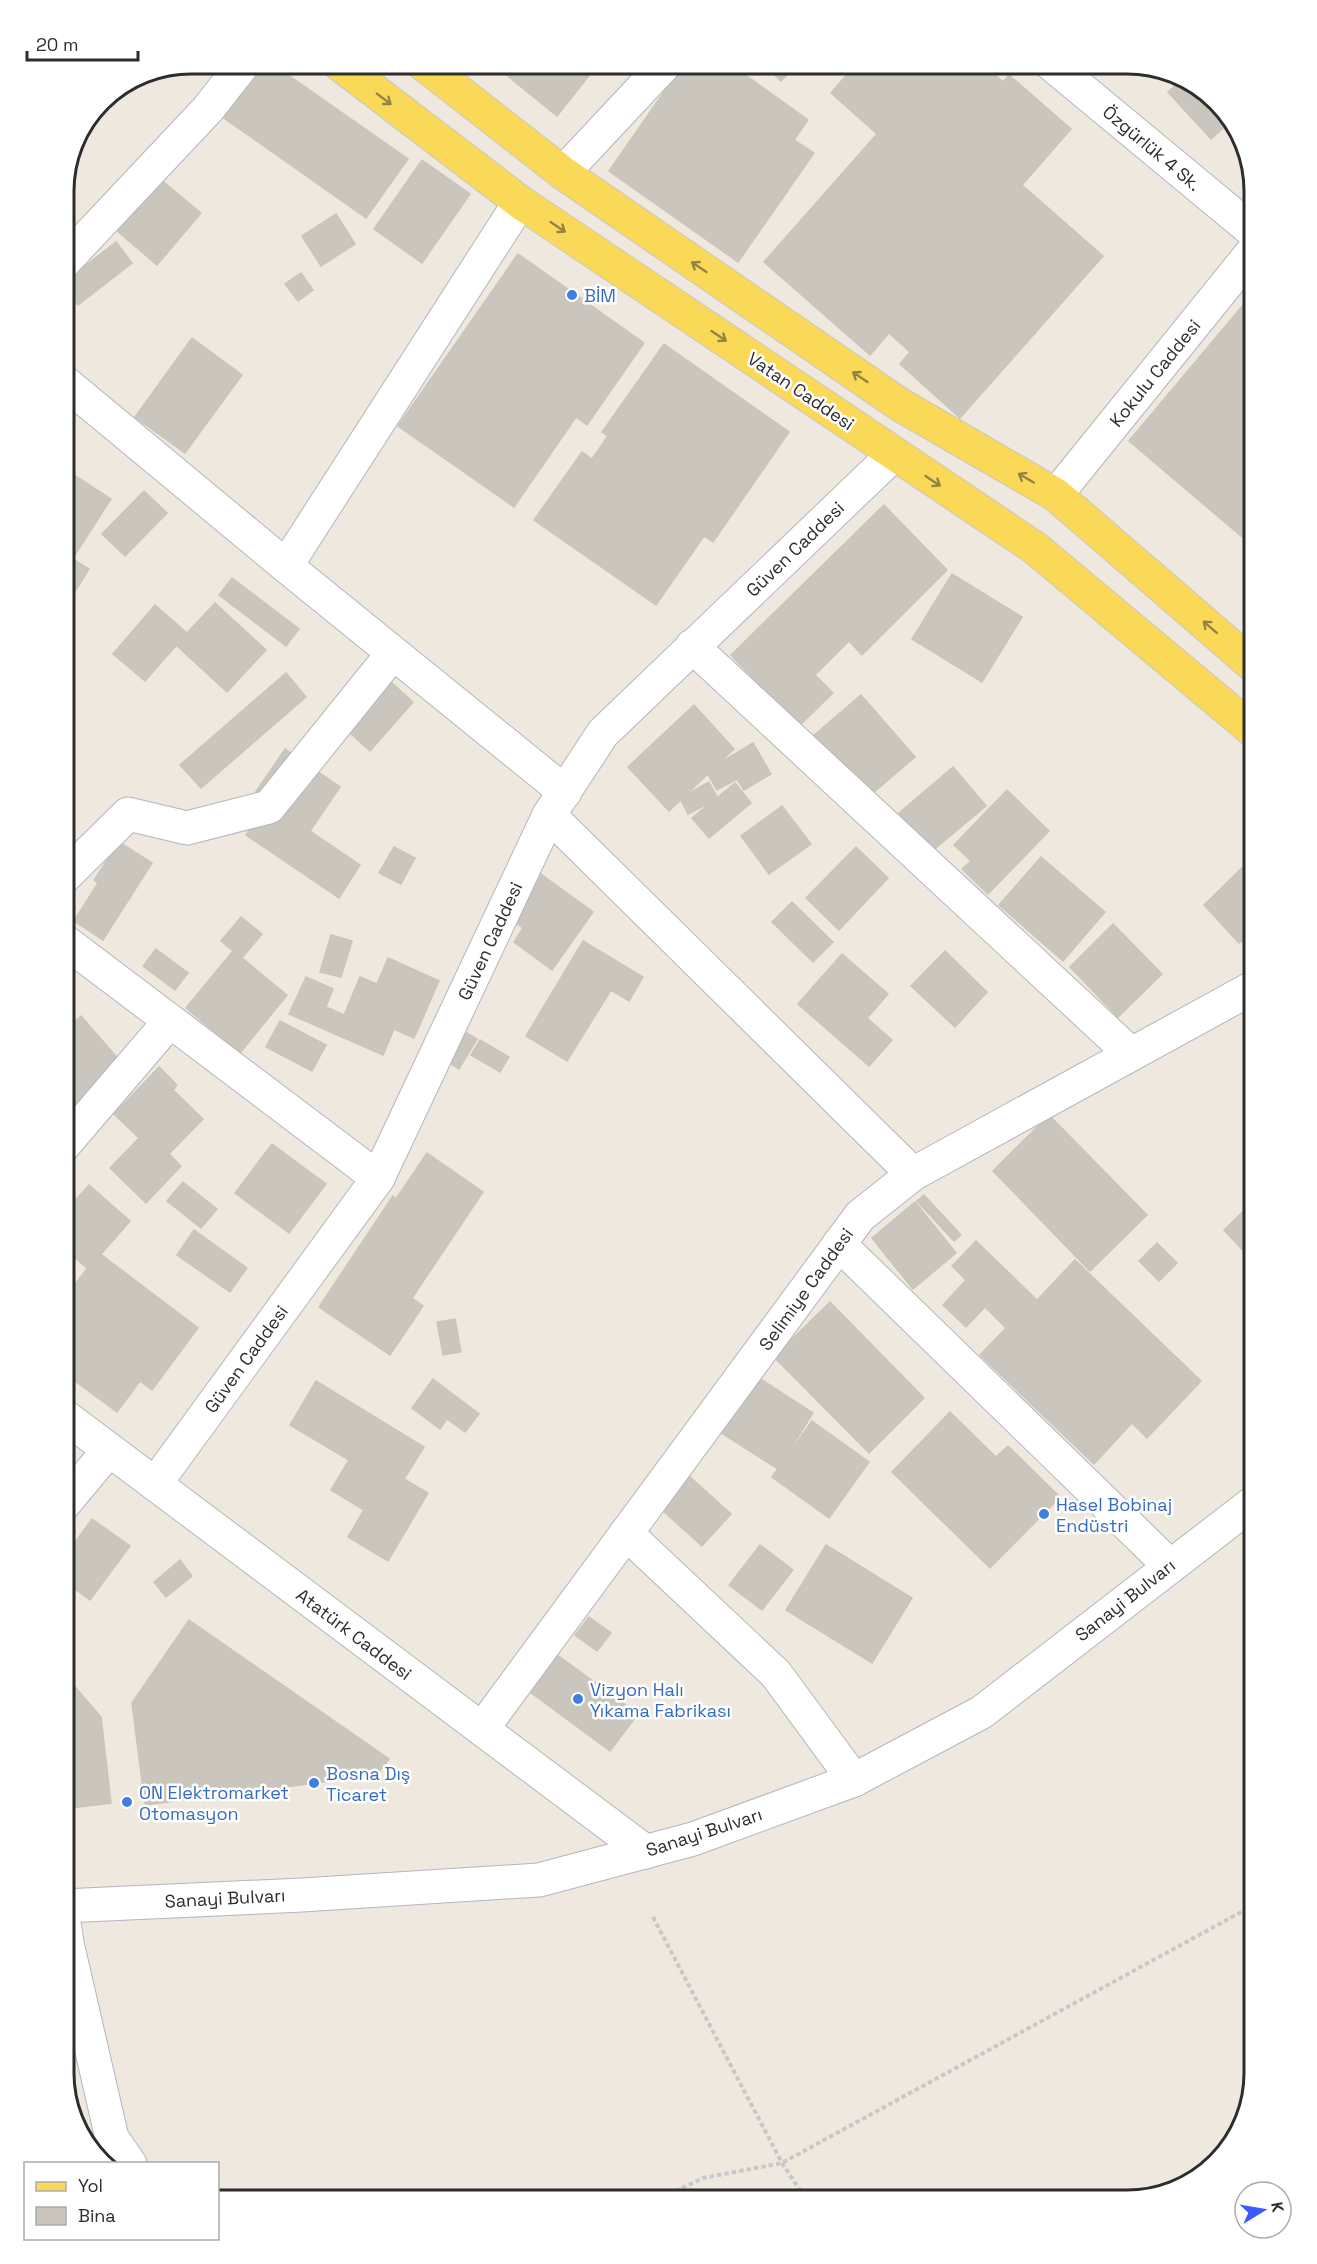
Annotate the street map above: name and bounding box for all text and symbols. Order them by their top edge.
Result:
scale bar [27,24,138,62]
text: 20 m [36,33,79,56]
one-way arrow [376,92,392,105]
street label: Özgürlük 4 Sk. [1098,100,1206,196]
one-way arrow [549,221,565,233]
one-way arrow [691,261,708,273]
place label: BİM [584,284,616,307]
marker: BİM [565,288,579,302]
street label: Kokulu Caddesi [1105,315,1205,431]
one-way arrow [711,330,728,343]
street label: Vatan Caddesi [743,347,859,435]
one-way arrow [852,371,868,383]
one-way arrow [1018,472,1036,483]
one-way arrow [925,474,942,487]
street label: Güven Caddesi [741,496,849,602]
one-way arrow [1202,621,1218,634]
street label: Güven Caddesi [453,878,527,1004]
street label: Selimiye Caddesi [754,1223,858,1355]
street label: Güven Caddesi [199,1300,293,1418]
place label: Hasel Bobinaj Endüstri [1056,1493,1172,1537]
marker: Hasel Bobinaj Endüstri [1037,1507,1051,1521]
street label: Sanayi Bulvarı [1070,1554,1180,1646]
street label: Atatürk Caddesi [292,1583,416,1685]
place label: Vizyon Halı Yıkama Fabrikası [590,1678,731,1722]
marker: Vizyon Halı Yıkama Fabrikası [571,1692,585,1706]
place label: Bosna Dış Ticaret [326,1762,410,1806]
marker: Bosna Dış Ticaret [307,1776,321,1790]
place label: ON Elektromarket Otomasyon [139,1781,289,1825]
marker: ON Elektromarket Otomasyon [120,1795,134,1809]
street label: Sanayi Bulvarı [643,1802,765,1862]
street label: Sanayi Bulvarı [164,1883,286,1913]
legend [24,2162,219,2240]
text: Yol [78,2174,103,2197]
north arrow [1233,2180,1293,2240]
text: K [1266,2200,1288,2214]
text: Bina [78,2204,116,2227]

